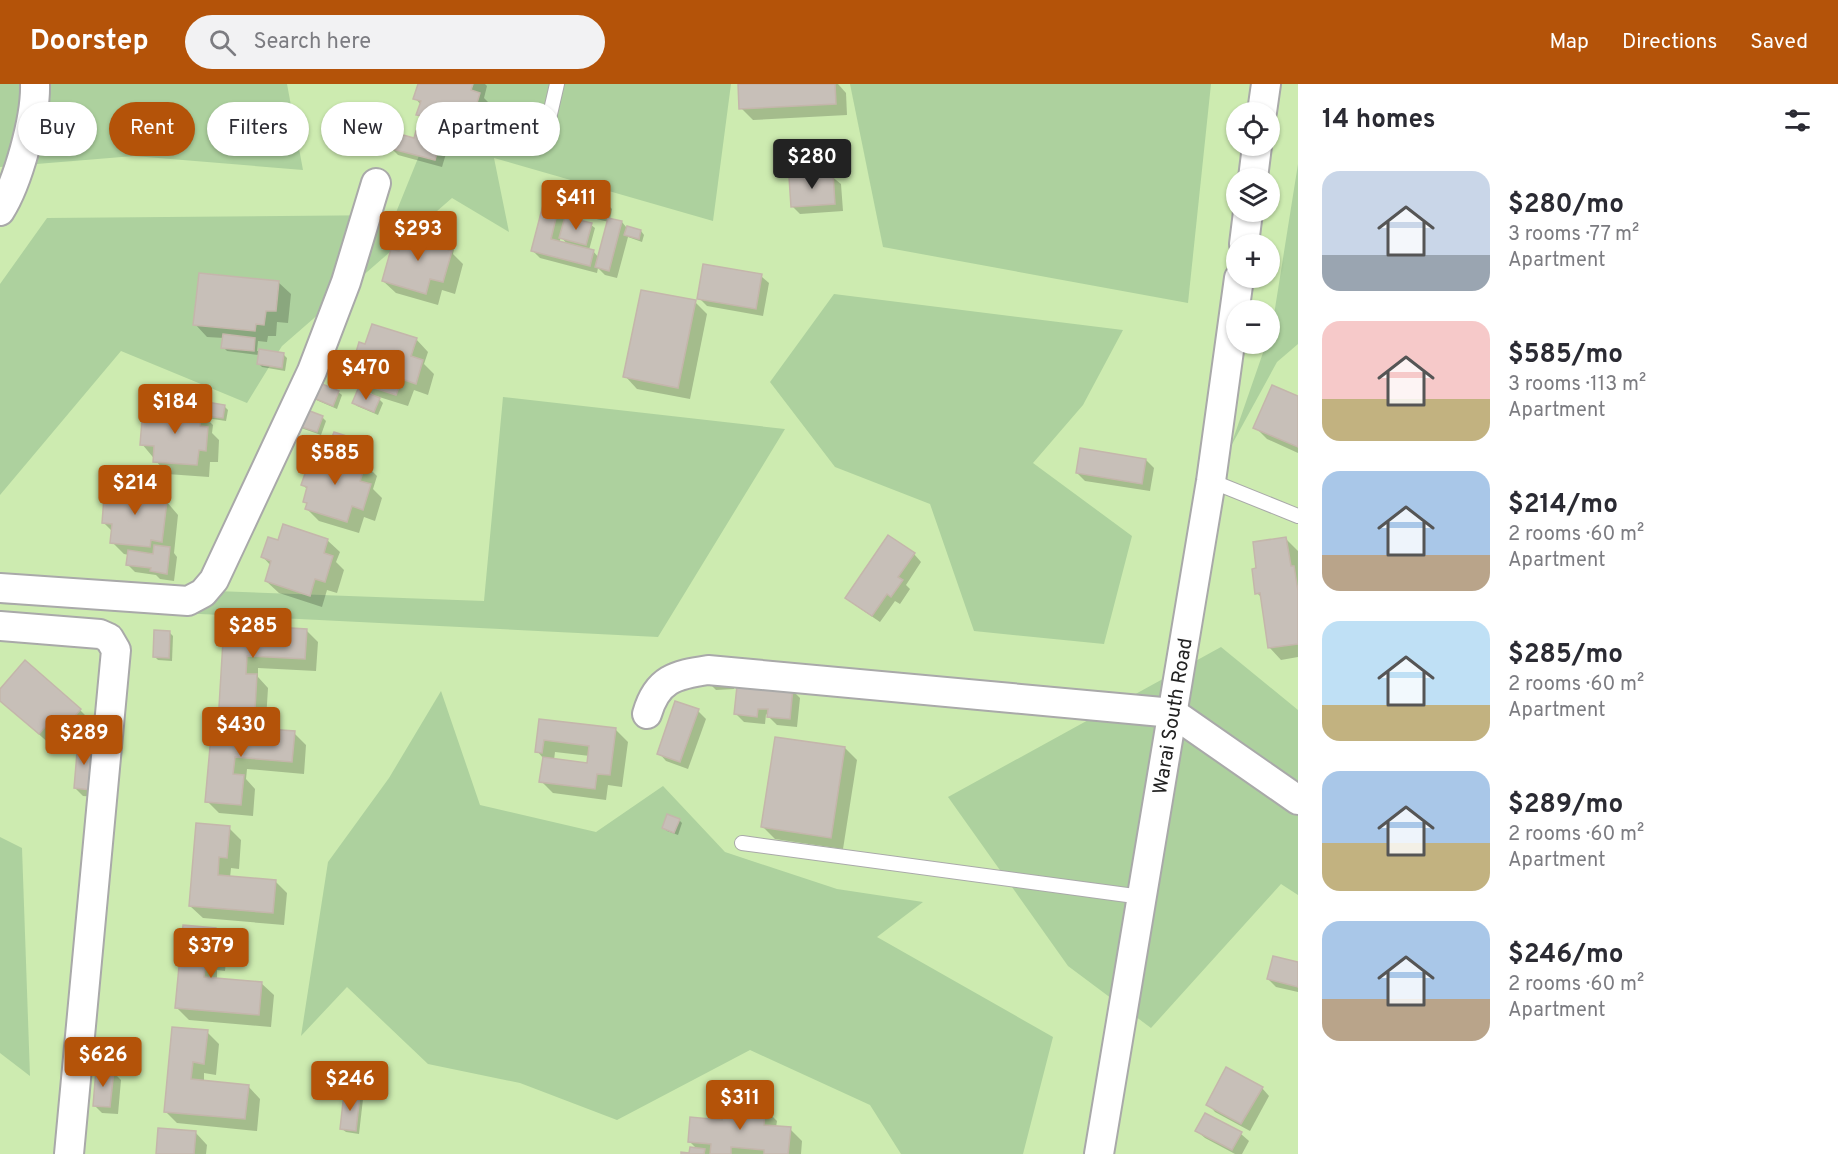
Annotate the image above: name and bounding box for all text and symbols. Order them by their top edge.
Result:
search box [185,15,605,69]
text: Doorstep [30,24,149,60]
icon: search [206,26,239,59]
text: Search here [254,29,371,56]
text: Map [1549,29,1589,56]
text: Directions [1622,29,1717,56]
text: Saved [1750,29,1808,56]
chip: Buy [18,102,97,156]
chip: Rent [109,102,195,156]
chip: Filters [207,102,309,156]
chip: New [321,102,404,156]
chip: Apartment [416,102,560,156]
map controls [1226,102,1280,354]
button: locate [1226,102,1280,156]
text: 14 homes [1322,104,1436,137]
icon: filters [1781,104,1814,137]
pin: $280 [776,139,848,190]
text: $280 [787,145,837,171]
button: layers [1226,168,1280,222]
pin: $411 [540,180,612,231]
text: $411 [556,186,596,212]
text: $280/mo [1508,189,1624,222]
icon: home [1370,195,1442,267]
pin: $293 [382,211,454,262]
text: $293 [394,217,442,243]
text: 3 rooms · 77 m² [1508,222,1639,248]
button: + [1226,234,1280,288]
text: Apartment [1508,248,1606,274]
button: − [1226,300,1280,354]
text: $585/mo [1508,339,1623,372]
icon: home [1370,345,1442,417]
pin: $470 [330,350,402,401]
text: $470 [342,356,390,382]
text: 3 rooms · 113 m² [1508,372,1646,398]
pin: $184 [139,384,211,435]
text: $184 [152,390,198,416]
text: Apartment [1508,398,1606,424]
pin: $585 [299,435,371,486]
text: $585 [310,441,360,467]
pin: $214 [99,465,171,516]
text: $214 [112,471,158,497]
text: $214/mo [1508,489,1618,522]
icon: home [1370,495,1442,567]
text: 2 rooms · 60 m² [1508,522,1644,548]
text: Apartment [1508,548,1606,574]
pin: $285 [217,608,289,659]
text: $285 [228,614,278,640]
street label: Warai South Road [1148,636,1200,797]
text: $285/mo [1508,639,1623,672]
icon: home [1370,645,1442,717]
text: 2 rooms · 60 m² [1508,672,1644,698]
text: Apartment [1508,698,1606,724]
pin: $430 [205,707,277,758]
text: $430 [216,713,266,739]
pin: $289 [48,715,120,766]
text: $289 [59,721,109,747]
text: $289/mo [1508,789,1623,822]
icon: home [1370,795,1442,867]
text: 2 rooms · 60 m² [1508,822,1644,848]
text: Apartment [1508,848,1606,874]
pin: $379 [175,928,247,979]
text: $379 [188,934,234,960]
text: $246/mo [1508,939,1624,972]
icon: home [1370,945,1442,1017]
text: 2 rooms · 60 m² [1508,972,1644,998]
text: Apartment [1508,998,1606,1024]
pin: $626 [67,1037,139,1088]
text: $626 [79,1043,127,1069]
pin: $246 [314,1061,386,1112]
text: $246 [325,1067,375,1093]
pin: $311 [704,1080,776,1131]
text: $311 [720,1086,760,1112]

